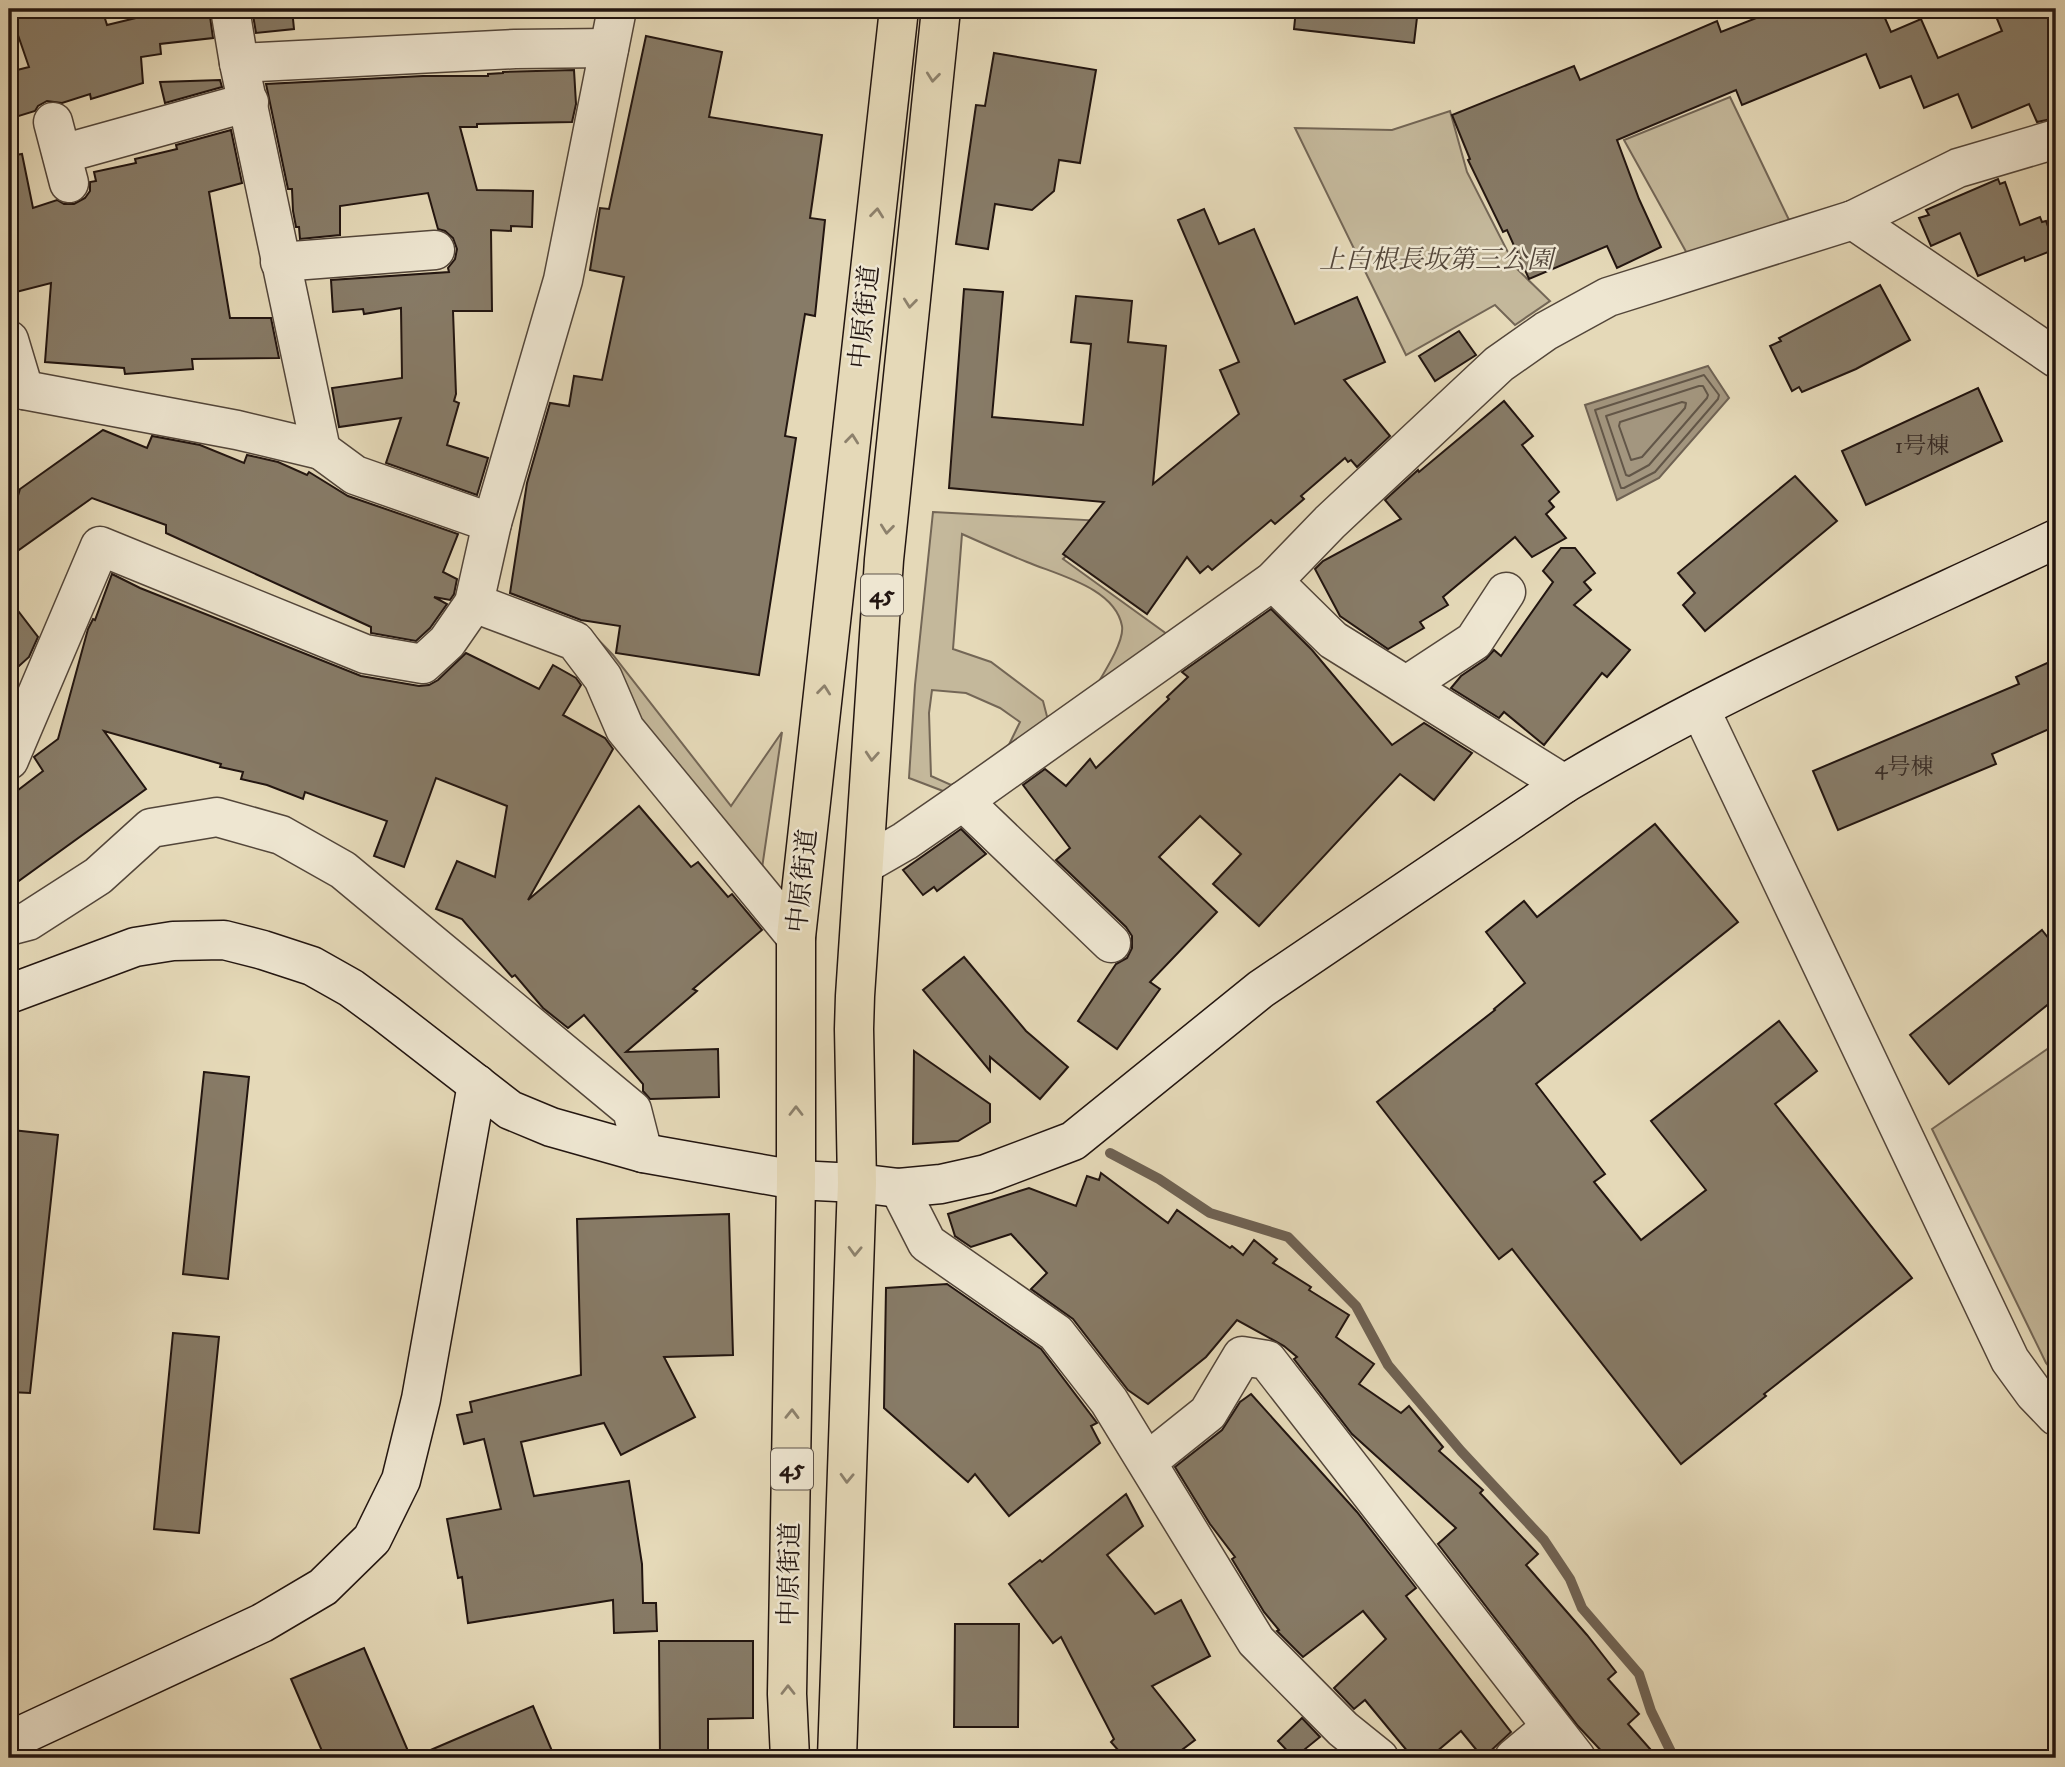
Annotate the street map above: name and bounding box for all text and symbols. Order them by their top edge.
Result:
one-way arrow [926,71,941,82]
one-way arrow [869,207,884,219]
park label: 上白根長坂第三公園 [1319,244,1557,277]
street label: 中原街道 [843,264,887,370]
one-way arrow [903,298,918,309]
house number: 1号棟 [1895,432,1949,461]
one-way arrow [844,433,859,445]
one-way arrow [880,524,895,535]
road number: 45 [861,574,903,616]
one-way arrow [817,684,832,695]
one-way arrow [865,751,880,762]
house number: 4号棟 [1874,753,1934,782]
street label: 中原街道 [781,828,825,934]
one-way arrow [788,1106,804,1116]
one-way arrow [847,1246,862,1257]
one-way arrow [785,1408,800,1419]
road number: 45 [771,1448,813,1490]
one-way arrow [839,1474,855,1484]
street label: 中原街道 [773,1522,807,1626]
one-way arrow [780,1684,796,1695]

